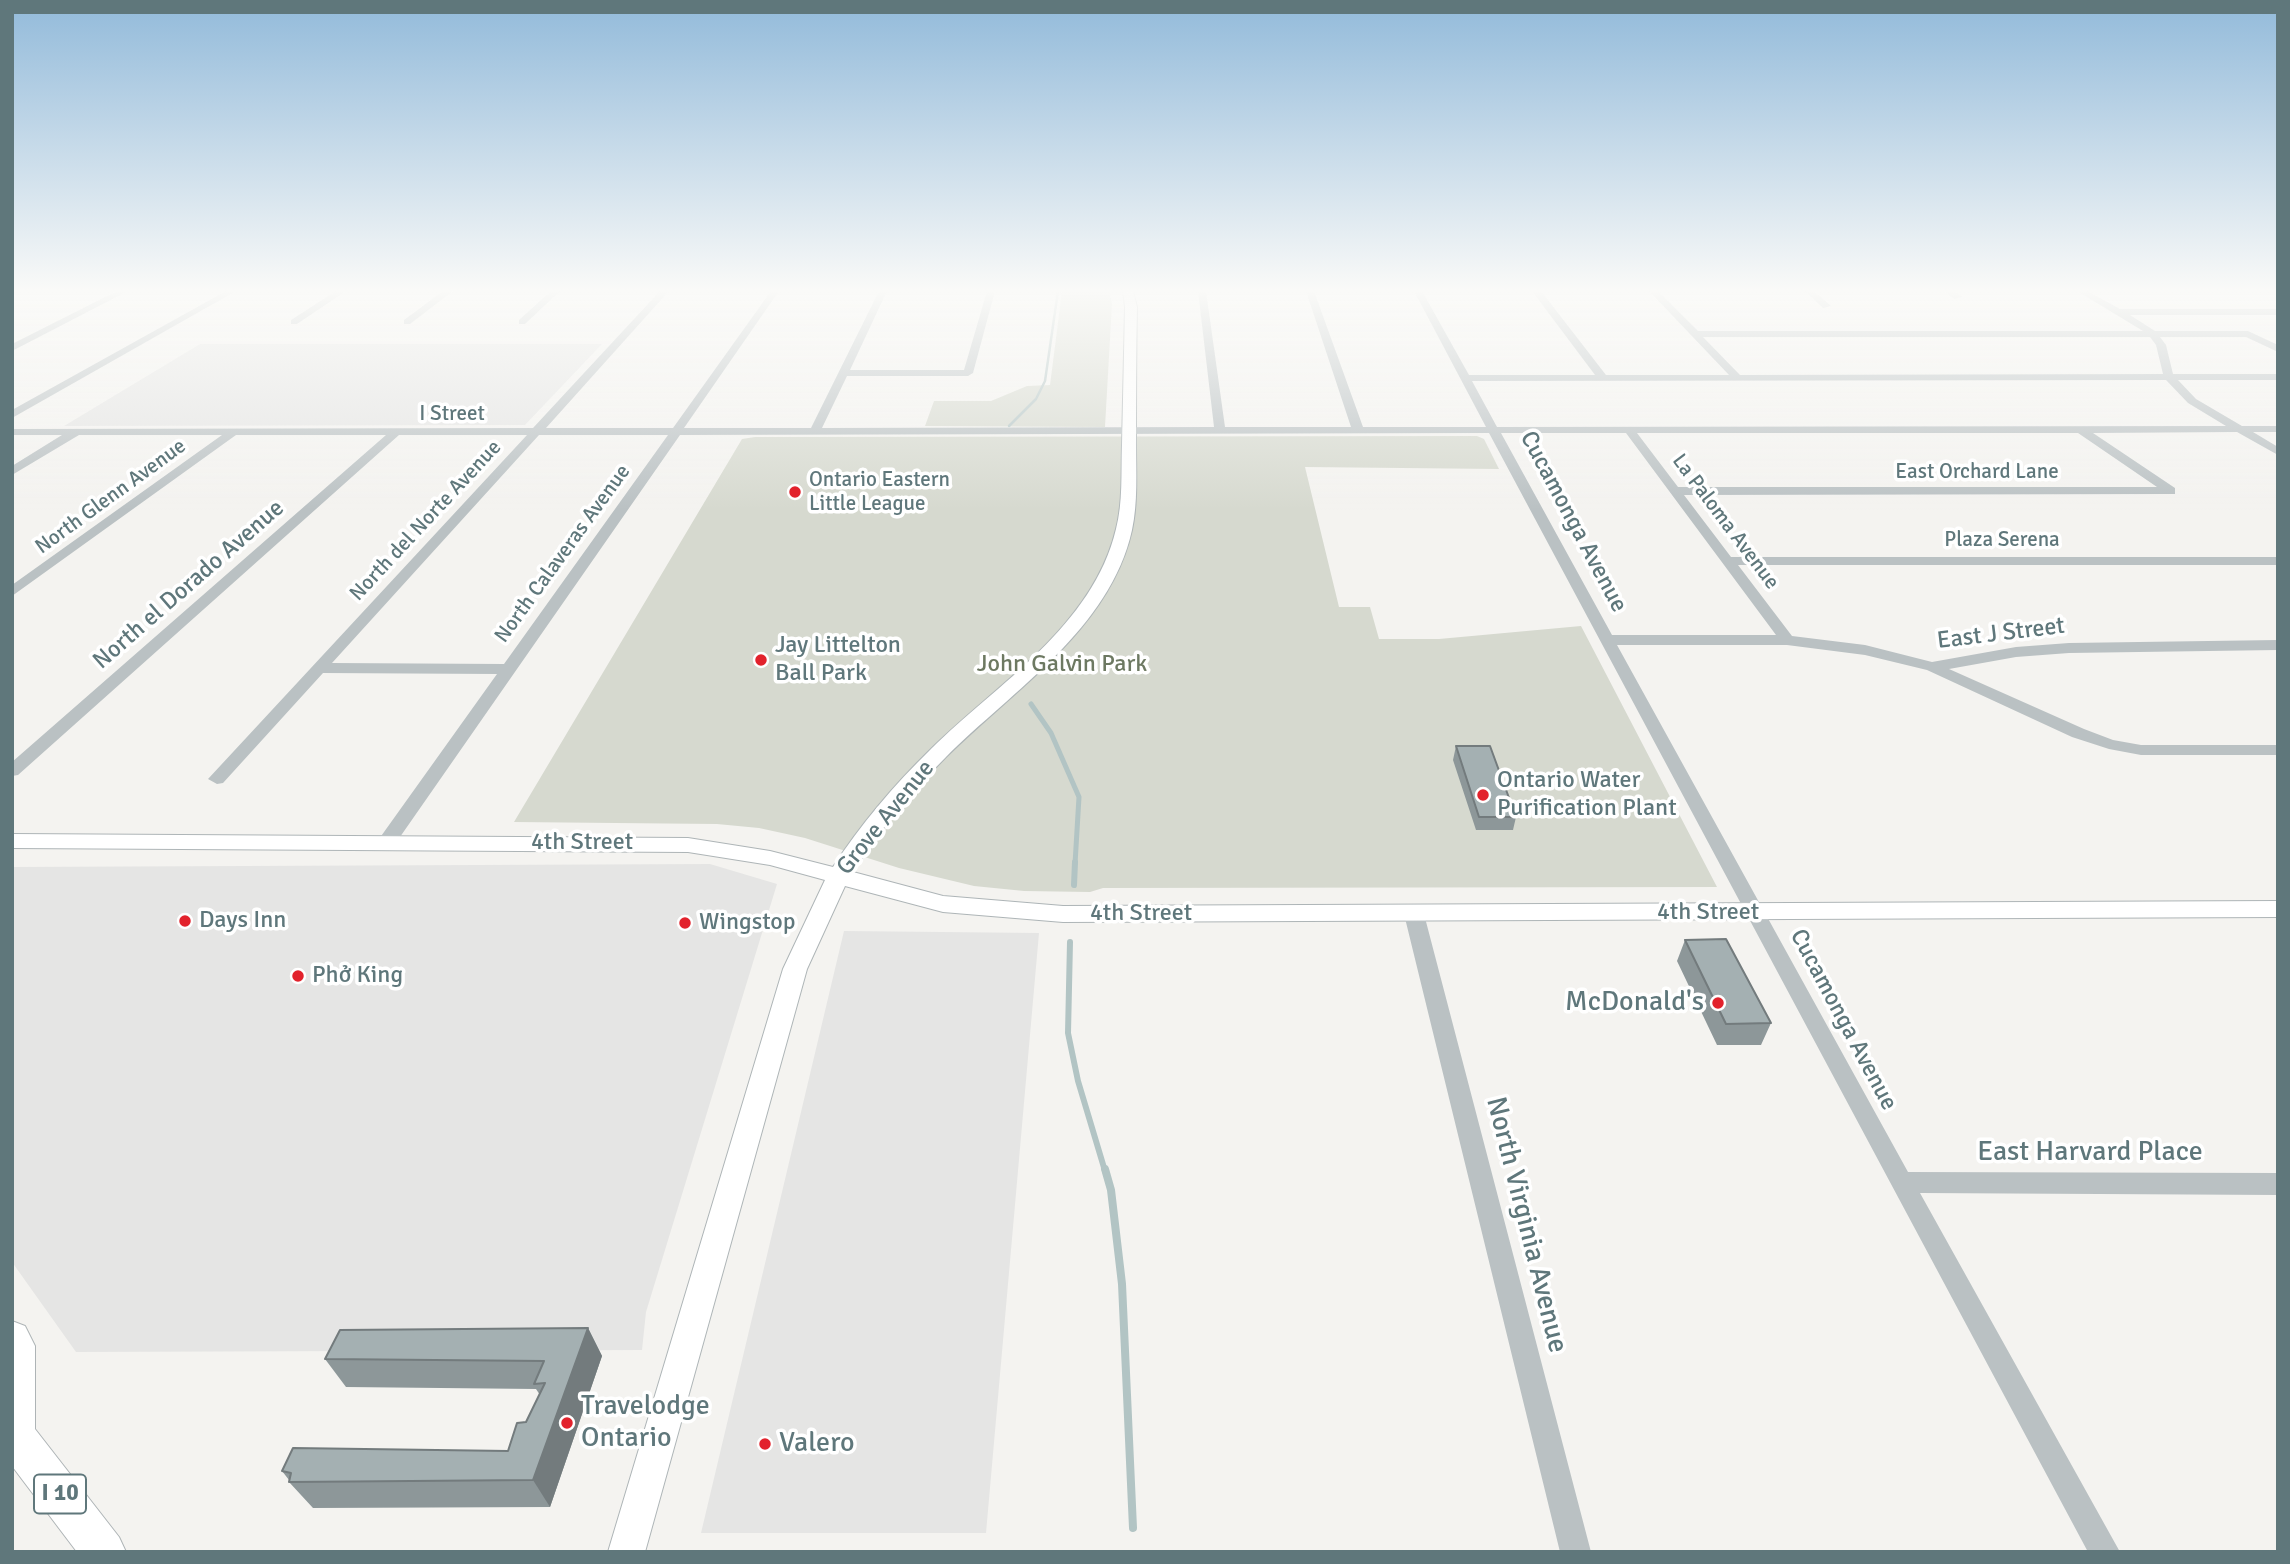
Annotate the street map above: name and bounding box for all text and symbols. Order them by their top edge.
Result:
street label: I Street [419,401,485,427]
street label: Cucamonga Avenue [1513,427,1633,617]
street label: North Glenn Avenue [31,434,191,560]
street label: North del Norte Avenue [345,435,507,607]
street label: La Paloma Avenue [1666,449,1784,595]
street label: East Orchard Lane [1895,459,2059,485]
street label: North Calaveras Avenue [490,460,636,648]
place label: Ontario Eastern Little League [809,467,950,517]
marker: Ontario Eastern Little League [787,484,803,500]
street label: North el Dorado Avenue [88,494,290,676]
street label: Plaza Serena [1944,527,2060,553]
street label: East J Street [1936,612,2066,656]
place label: Jay Littelton Ball Park [775,632,901,688]
park label: John Galvin Park [977,651,1147,679]
marker: Jay Littelton Ball Park [753,652,769,668]
street label: Grove Avenue [831,755,941,881]
place label: Ontario Water Purification Plant [1497,767,1677,823]
marker: Ontario Water Purification Plant [1475,787,1491,803]
street label: 4th Street [531,829,633,857]
street label: 4th Street [1657,899,1759,927]
street label: 4th Street [1090,900,1192,928]
place label: Days Inn [199,907,286,935]
place label: Wingstop [699,909,796,937]
marker: Days Inn [177,913,193,929]
marker: Wingstop [677,915,693,931]
street label: Cucamonga Avenue [1783,925,1903,1115]
place label: Phở King [312,962,403,990]
marker: Phở King [290,968,306,984]
place label: McDonald's [1565,986,1704,1020]
marker: McDonald's [1710,995,1726,1011]
street label: North Virginia Avenue [1478,1094,1574,1356]
street label: East Harvard Place [1977,1136,2203,1170]
place label: Travelodge Ontario [581,1390,710,1456]
marker: Travelodge Ontario [559,1415,575,1431]
place label: Valero [779,1427,854,1461]
marker: Valero [757,1436,773,1452]
road number: I 10 [34,1474,86,1513]

